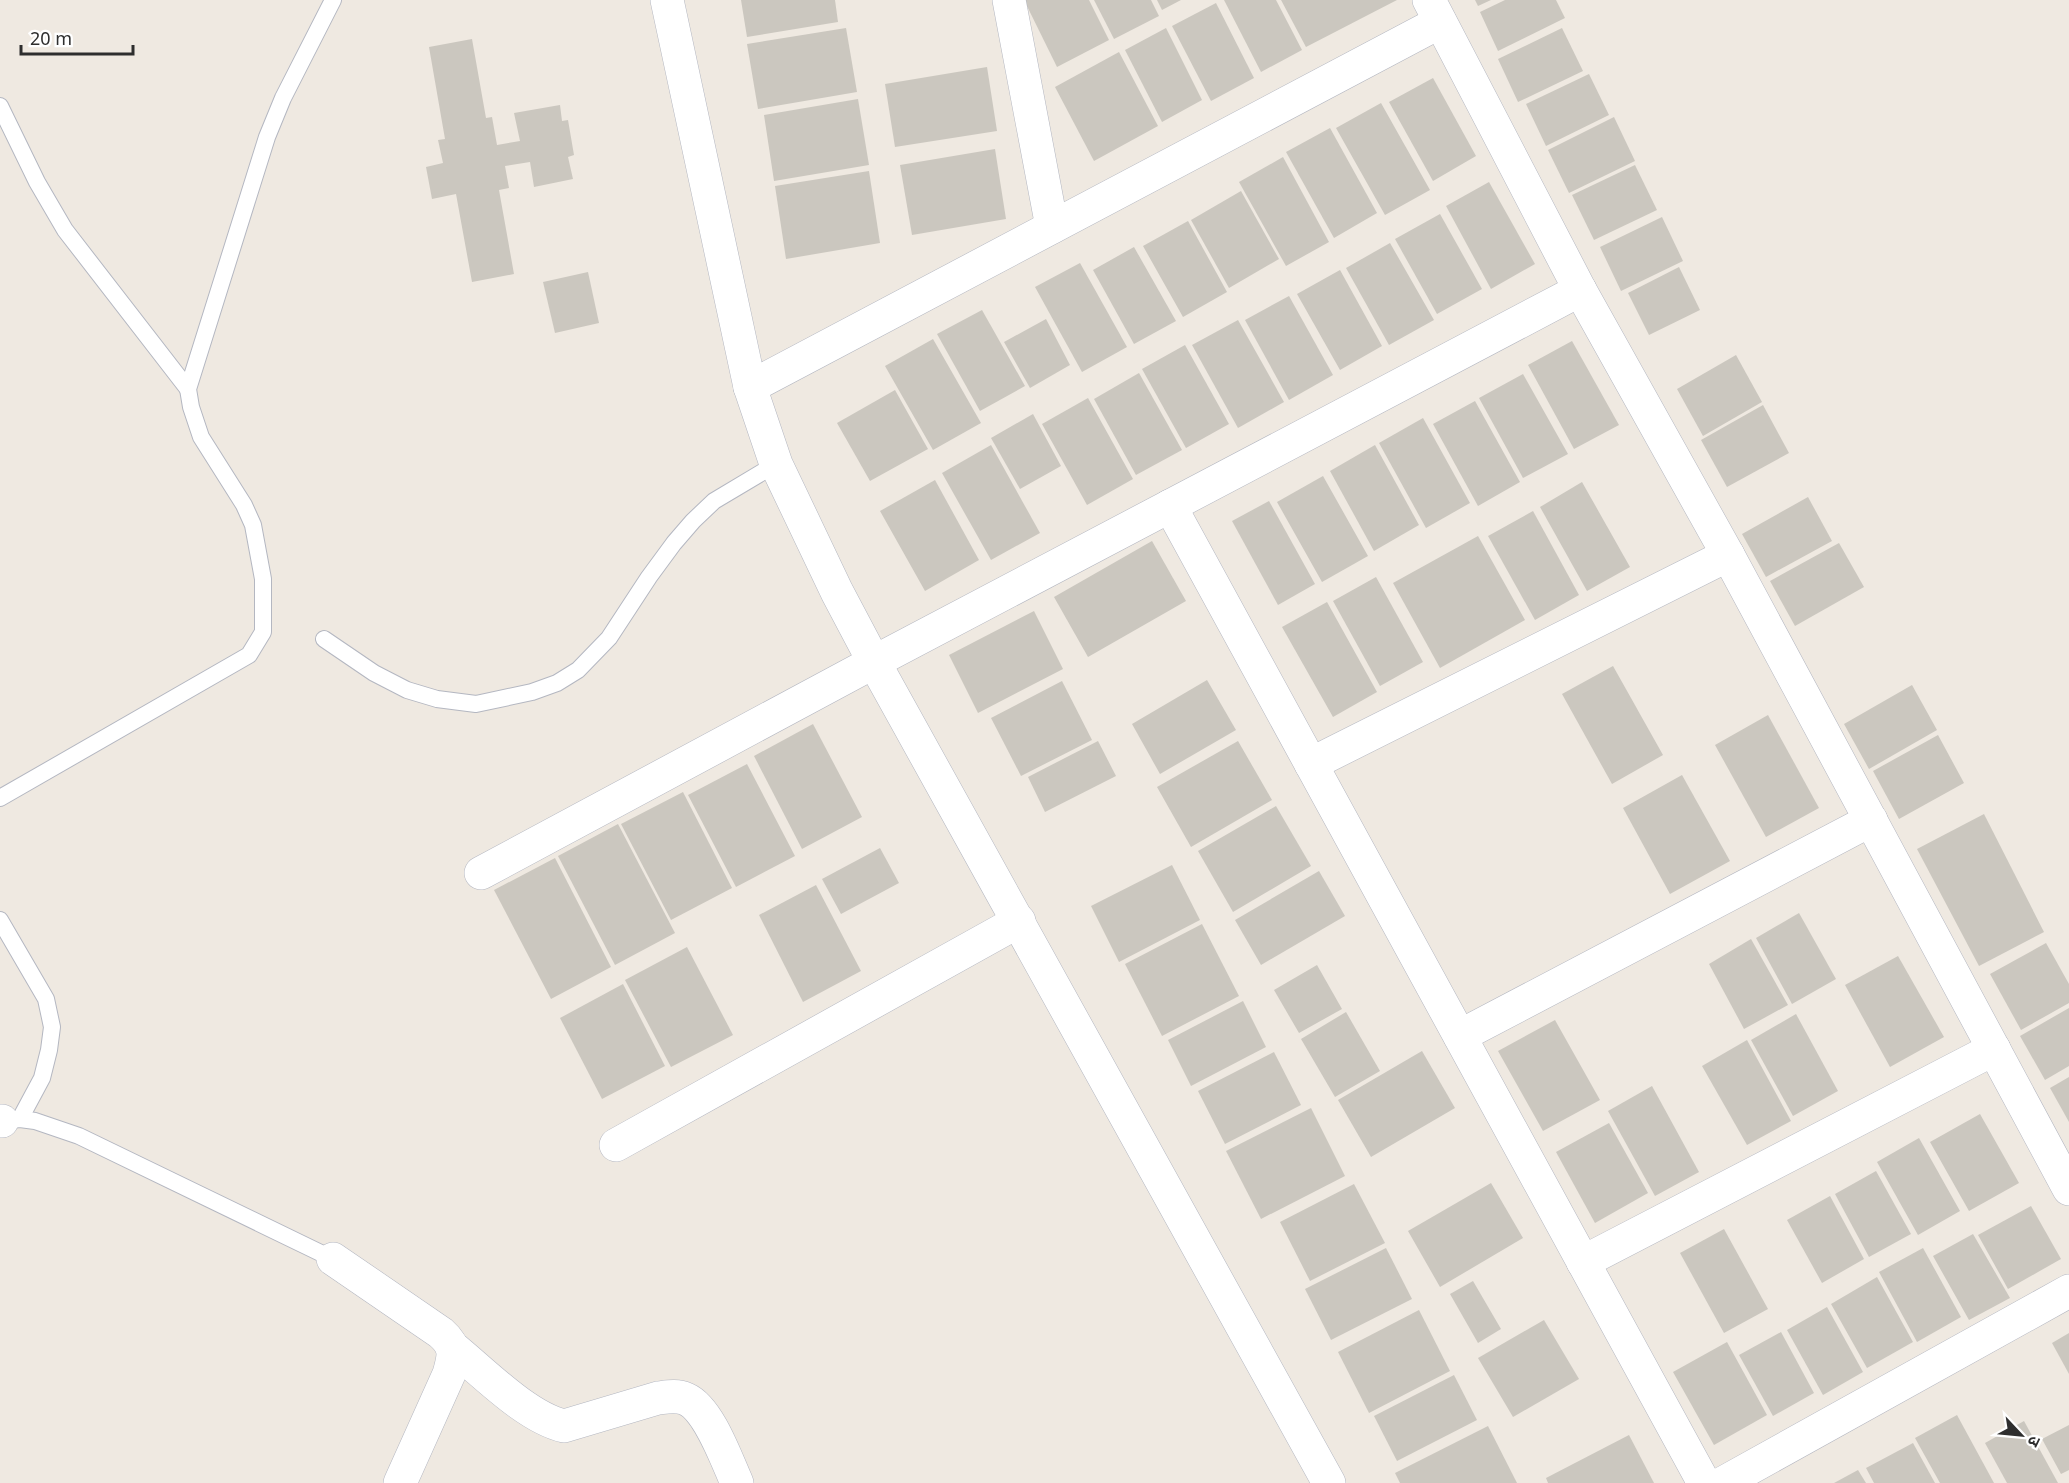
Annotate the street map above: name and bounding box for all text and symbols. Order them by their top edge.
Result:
scale bar [21,18,134,56]
text: 20 m [30,26,72,50]
north arrow [1991,1405,2051,1465]
text: उ [2022,1433,2046,1451]

